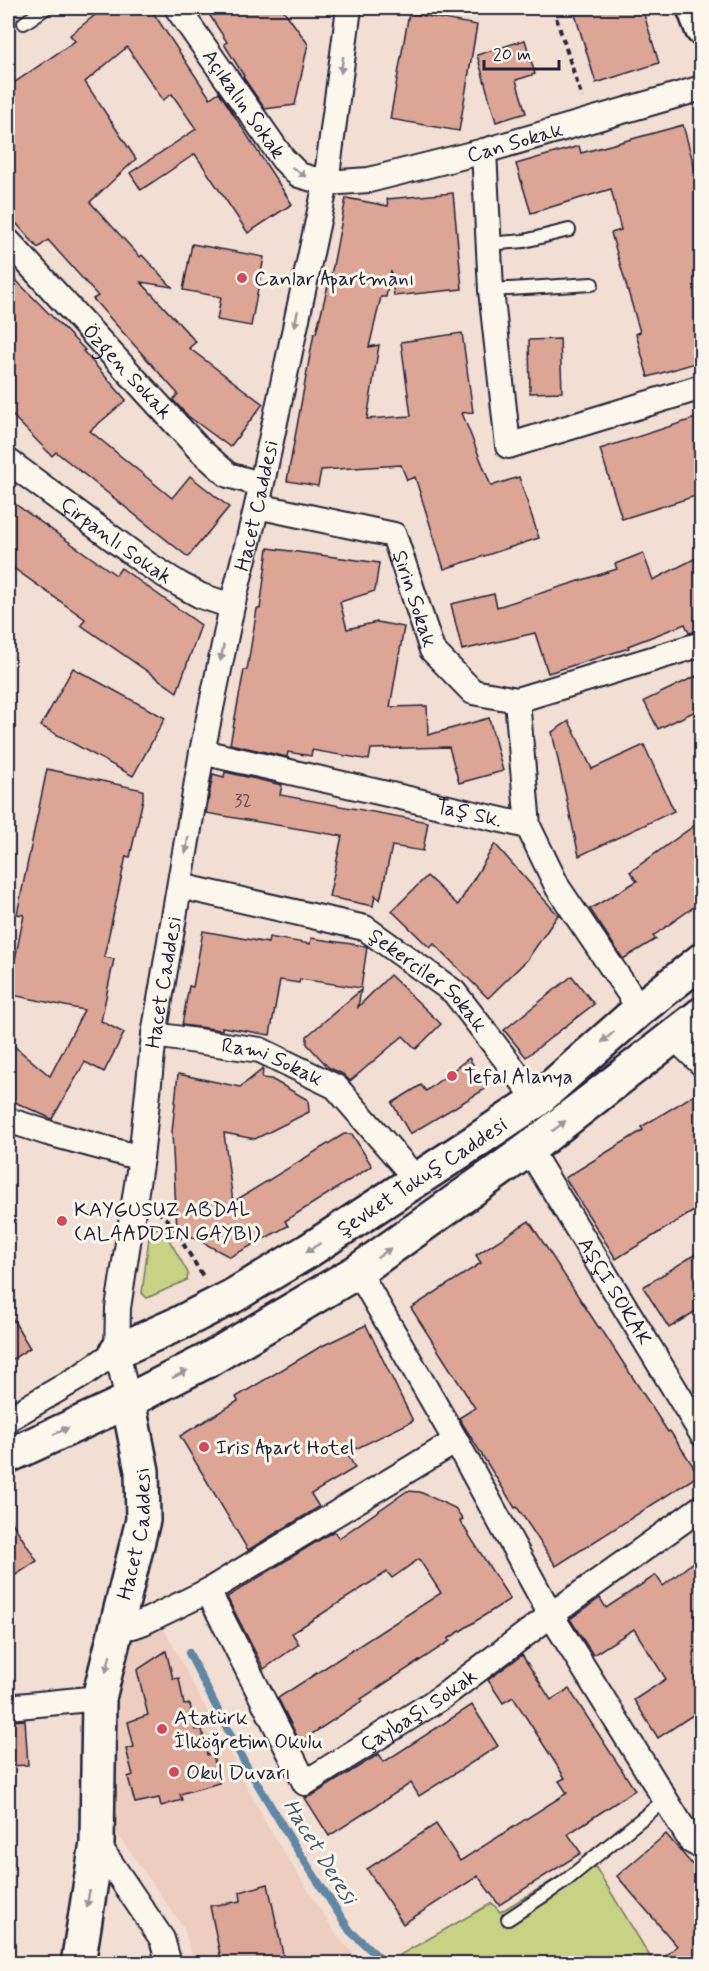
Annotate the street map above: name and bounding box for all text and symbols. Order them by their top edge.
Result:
scale bar [484,33,559,71]
text: 20 m [493,43,531,67]
street label: Açıkalın Sokak [195,44,292,165]
one-way arrow [337,56,346,75]
street label: Can Sokak [464,116,566,170]
one-way arrow [290,166,307,177]
place label: Canlar Apartmanı [254,265,415,294]
marker: Canlar Apartmanı [235,271,249,285]
one-way arrow [291,310,300,329]
street label: Özgen Sokak [76,318,178,426]
street label: Hacet Caddesi [228,438,286,574]
street label: Çirpanlı Sokak [54,491,177,591]
street label: Şirin Sokak [385,547,443,651]
one-way arrow [217,644,226,663]
house number: 32 [234,789,252,813]
street label: Taş Sk. [433,793,505,835]
one-way arrow [182,835,191,854]
street label: Hacet Caddesi [140,914,189,1050]
street label: Şekerciler Sokak [362,922,493,1039]
one-way arrow [600,1030,615,1044]
street label: Rami Sokak [220,1032,327,1094]
place label: Tefal Alanya [464,1063,573,1091]
marker: Tefal Alanya [445,1069,459,1083]
street label: Şevket Tokuş Caddesi [332,1111,513,1243]
one-way arrow [551,1120,566,1132]
place label: KAYGUSUZ ABDAL (ALAADDIN GAYBI) [74,1196,261,1248]
marker: KAYGUSUZ ABDAL (ALAADDIN GAYBI) [55,1214,69,1228]
street label: AŞÇI SOKAK [571,1232,658,1351]
one-way arrow [305,1242,321,1254]
one-way arrow [376,1248,392,1259]
one-way arrow [172,1369,189,1379]
one-way arrow [52,1427,69,1436]
place label: Iris Apart Hotel [216,1434,355,1463]
marker: Iris Apart Hotel [197,1440,211,1454]
street label: Hacet Caddesi [111,1465,159,1603]
one-way arrow [103,1654,113,1673]
street label: Çaybaşı Sokak [355,1662,483,1760]
place label: Atatürk İlköğretim Okulu [174,1704,323,1756]
marker: Atatürk İlköğretim Okulu [155,1722,169,1736]
place label: Okul Duvarı [186,1759,291,1787]
marker: Okul Duvarı [167,1765,181,1779]
water label: Hacet Deresi [276,1794,364,1911]
one-way arrow [84,1889,93,1908]

